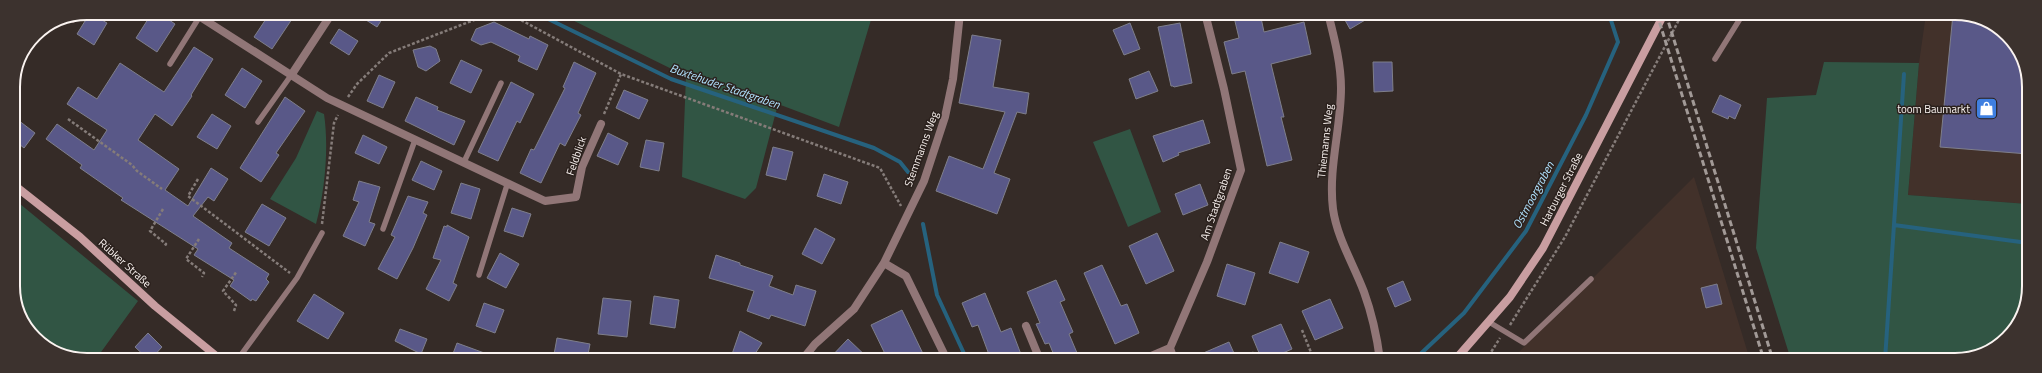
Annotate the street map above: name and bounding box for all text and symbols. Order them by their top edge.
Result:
water label: Buxtehuder Stadtgraben [667,58,784,114]
shop icon: toom Baumarkt [1973,96,1999,122]
place label: toom Baumarkt [1897,101,1970,117]
street label: Thiemanns Weg [1313,103,1337,179]
street label: Stemmanns Weg [900,109,942,189]
street label: Feldblick [562,134,590,178]
street label: Harburger Straße [1536,149,1587,228]
water label: Ostmoorgraben [1507,157,1559,232]
street label: Am Stadtgraben [1196,166,1236,242]
street label: Rübker Straße [95,235,155,291]

